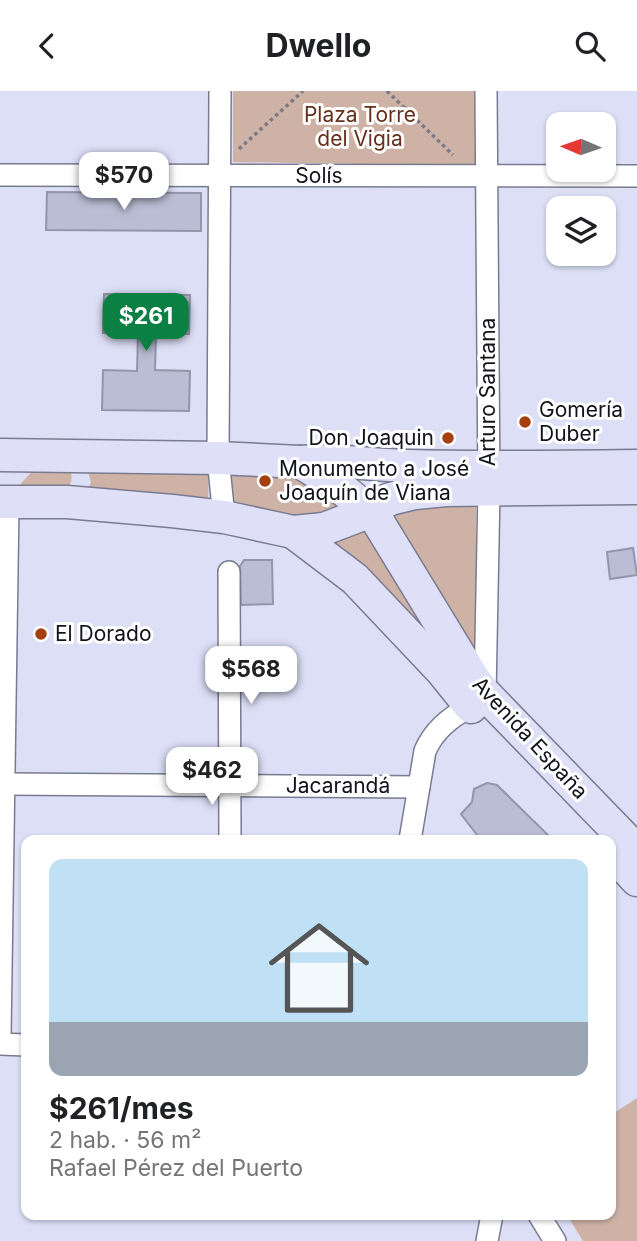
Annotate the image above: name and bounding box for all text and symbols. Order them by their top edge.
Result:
text: Dwello [266,26,371,65]
icon: back [28,27,66,65]
icon: search [571,27,609,65]
park label: Plaza Torre del Vigia [304,102,416,151]
north arrow [546,112,616,182]
map controls [546,112,616,266]
pin: $570 [83,152,165,212]
text: $570 [95,161,153,189]
street label: Solís [295,163,343,188]
button: layers [546,196,616,266]
pin: $261 [105,293,187,353]
text: $261 [119,302,173,330]
street label: Arturo Santana [475,318,500,466]
place label: Gomería Duber [539,397,623,446]
marker: Gomería Duber [517,414,533,430]
place label: Don Joaquin [309,425,434,450]
marker: Don Joaquin [440,430,456,446]
place label: Monumento a José Joaquín de Viana [279,456,469,505]
marker: Monumento a José Joaquín de Viana [257,473,273,489]
place label: El Dorado [55,621,152,646]
marker: El Dorado [33,626,49,642]
pin: $568 [210,647,292,706]
text: $568 [221,655,281,683]
street label: Avenida España [468,672,593,804]
pin: $462 [171,747,253,807]
text: $462 [182,756,242,784]
street label: Jacarandá [286,773,390,798]
icon: home [256,905,382,1031]
text: $261/mes [49,1090,194,1126]
text: 2 hab. · 56 m² [49,1126,201,1154]
text: Rafael Pérez del Puerto [49,1154,303,1182]

